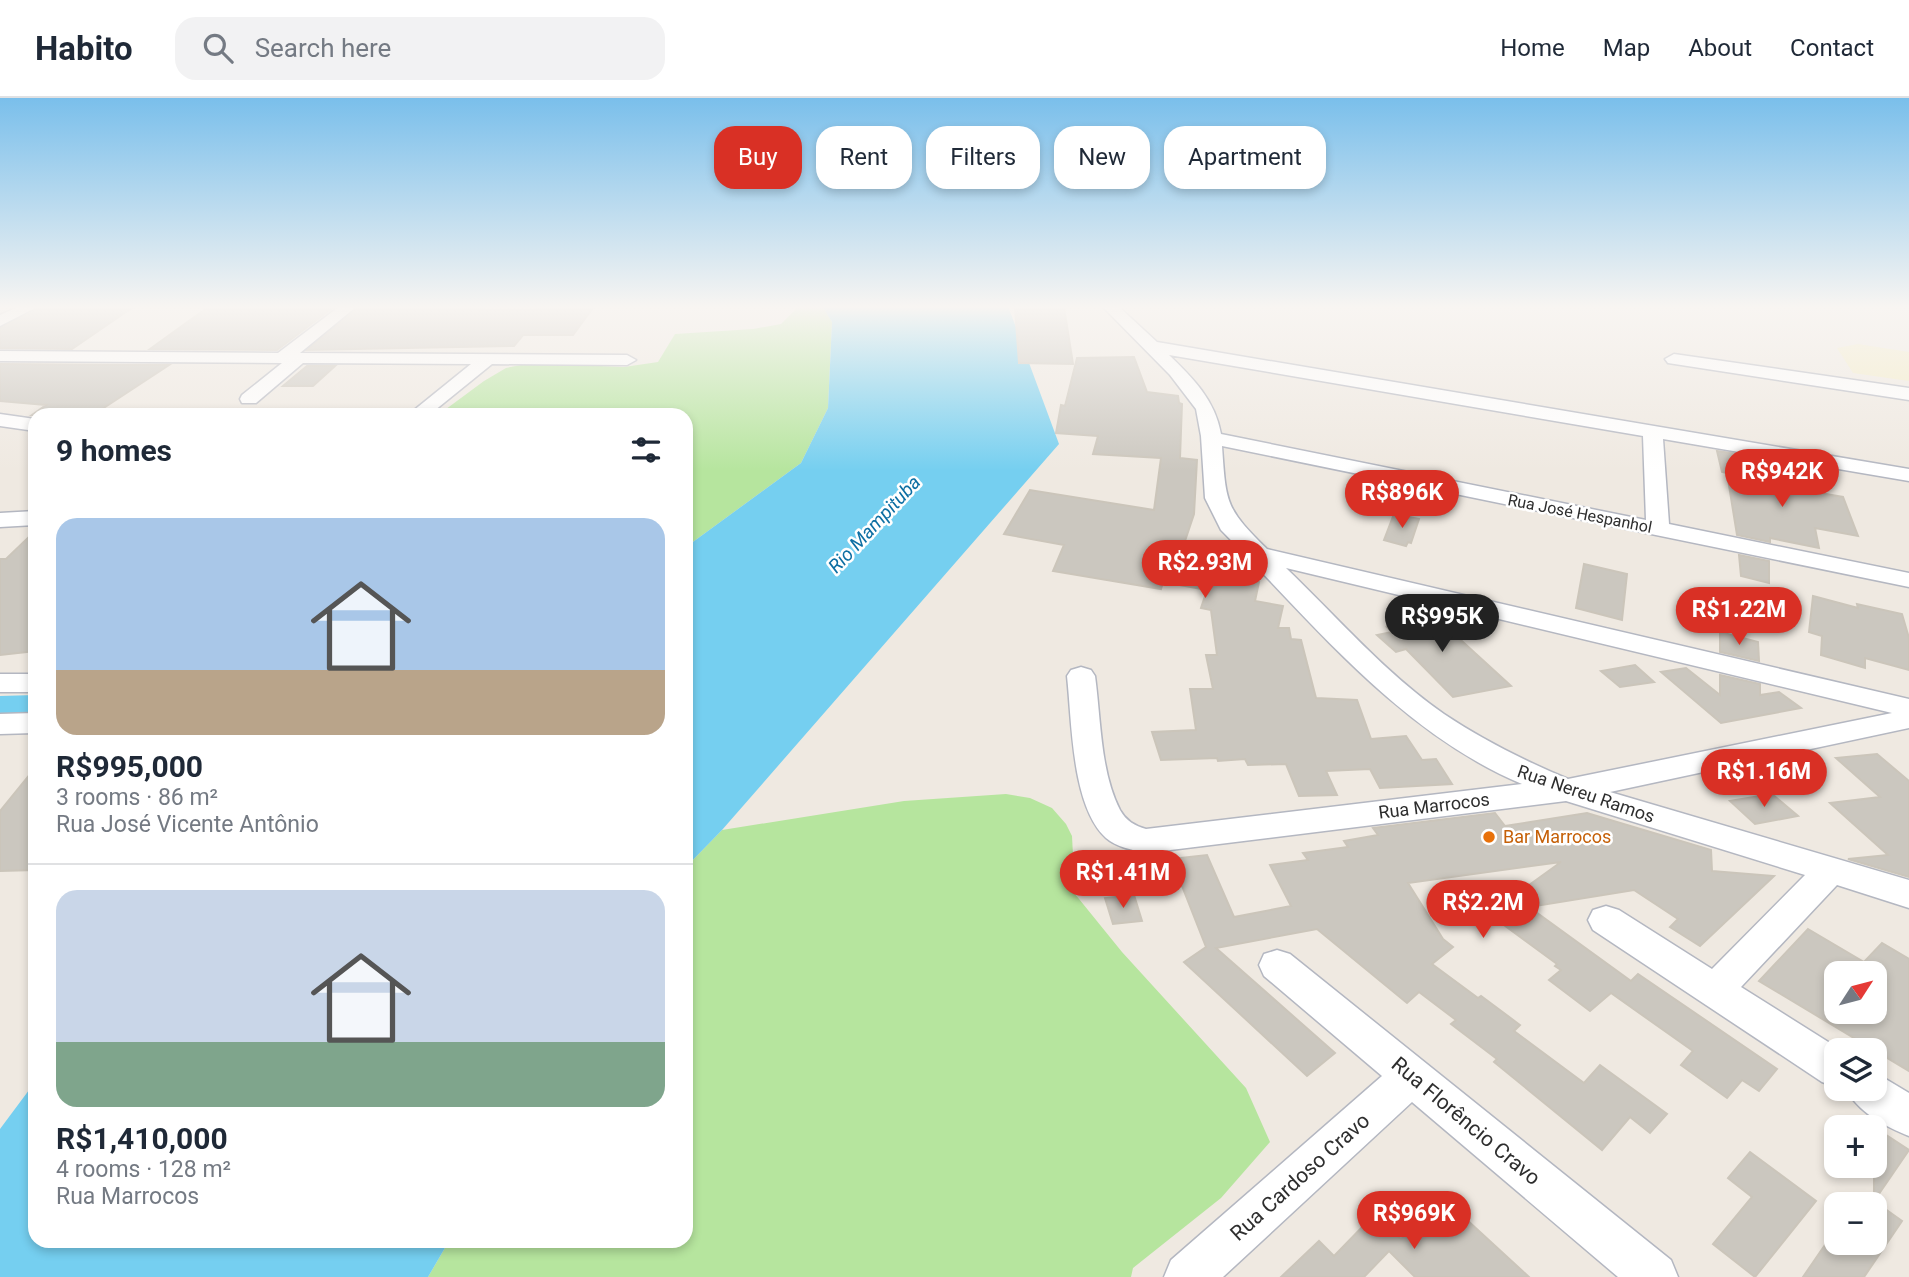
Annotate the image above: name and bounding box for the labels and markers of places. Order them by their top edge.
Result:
pin: R$942K [1725,450,1839,509]
pin: R$896K [1345,470,1459,530]
pin: R$2.93M [1140,540,1270,600]
pin: R$1.22M [1674,588,1804,647]
pin: R$995K [1385,594,1499,654]
pin: R$1.16M [1699,750,1829,809]
place label: Bar Marrocos [1503,826,1611,847]
marker: Bar Marrocos [1481,829,1497,845]
pin: R$1.41M [1058,850,1188,910]
pin: R$2.2M [1426,880,1540,940]
pin: R$969K [1357,1192,1471,1251]

